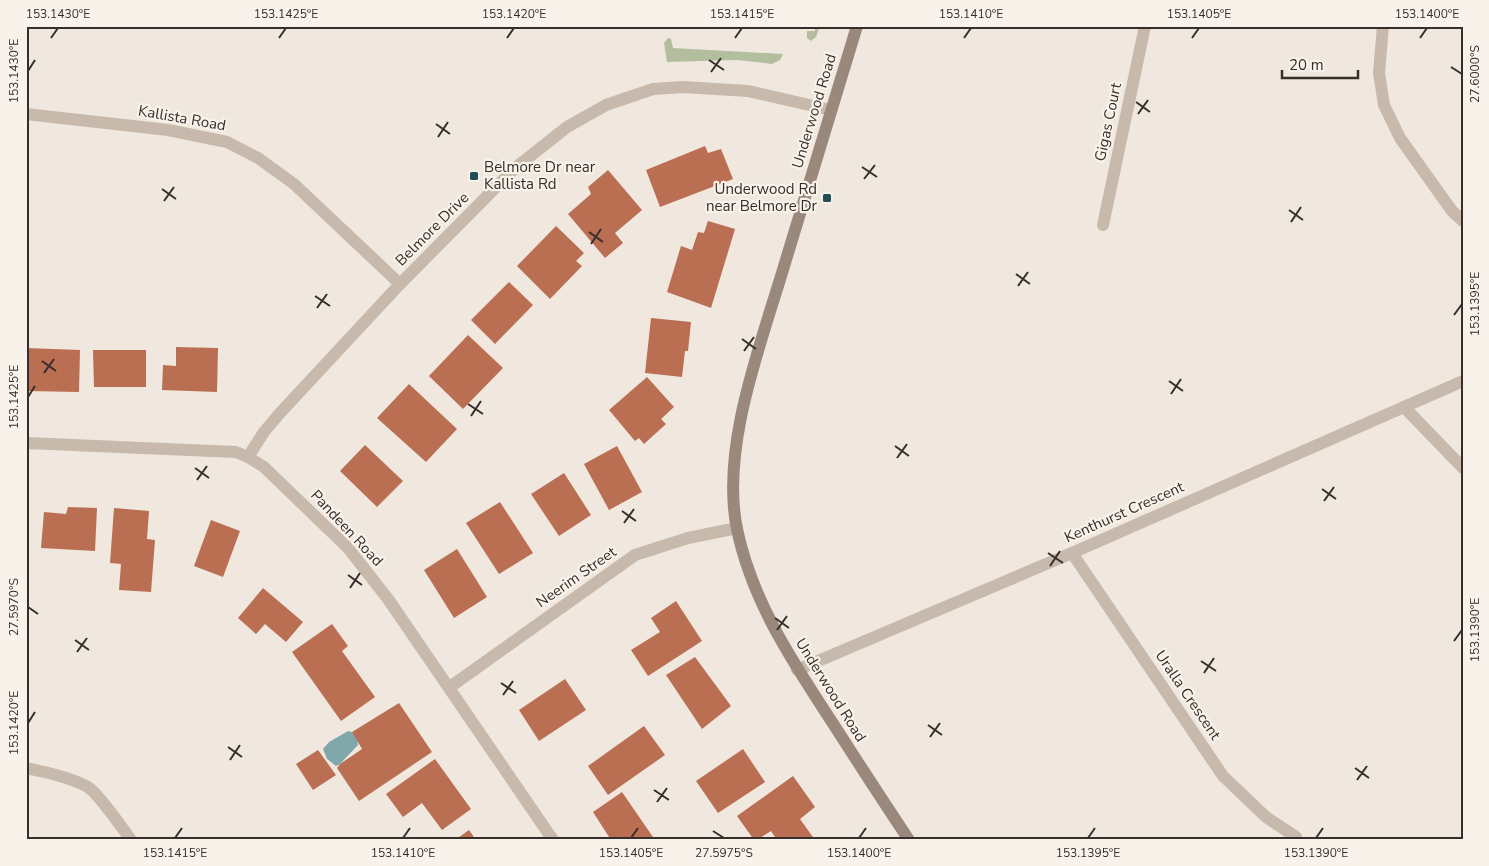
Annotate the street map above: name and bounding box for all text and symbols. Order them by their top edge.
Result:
text: 153.1430°E [26,6,90,22]
text: 153.1425°E [254,6,318,22]
text: 153.1420°E [482,6,546,22]
text: 153.1415°E [710,6,774,22]
text: 153.1410°E [939,6,1003,22]
text: 153.1405°E [1167,6,1231,22]
text: 153.1400°E [1395,6,1459,22]
text: 153.1430°E [6,39,22,103]
text: 27.6000°S [1467,45,1483,103]
scale bar [1282,48,1358,80]
street label: Underwood Road [787,51,841,171]
text: 20 m [1289,55,1324,75]
street label: Gigas Court [1090,80,1126,163]
street label: Kallista Road [137,100,227,136]
place label: Belmore Dr near Kallista Rd [484,157,596,194]
marker: Belmore Dr near Kallista Rd [468,170,480,182]
place label: Underwood Rd near Belmore Dr [706,179,818,216]
street label: Belmore Drive [391,188,473,270]
marker: Underwood Rd near Belmore Dr [821,192,833,204]
text: 153.1395°E [1467,272,1483,336]
text: 153.1425°E [6,365,22,429]
street label: Kenthurst Crescent [1061,476,1187,547]
street label: Pandeen Road [306,485,388,571]
street label: Neerim Street [532,542,621,612]
text: 27.5970°S [6,578,22,636]
text: 153.1390°E [1467,598,1483,662]
street label: Underwood Road [791,634,871,746]
street label: Uralla Crescent [1151,646,1226,744]
text: 153.1420°E [6,691,22,755]
text: 153.1415°E [143,845,207,861]
text: 153.1410°E [371,845,435,861]
text: 153.1405°E [599,845,663,861]
text: 27.5975°S [695,845,753,861]
text: 153.1400°E [827,845,891,861]
text: 153.1395°E [1056,845,1120,861]
text: 153.1390°E [1284,845,1348,861]

